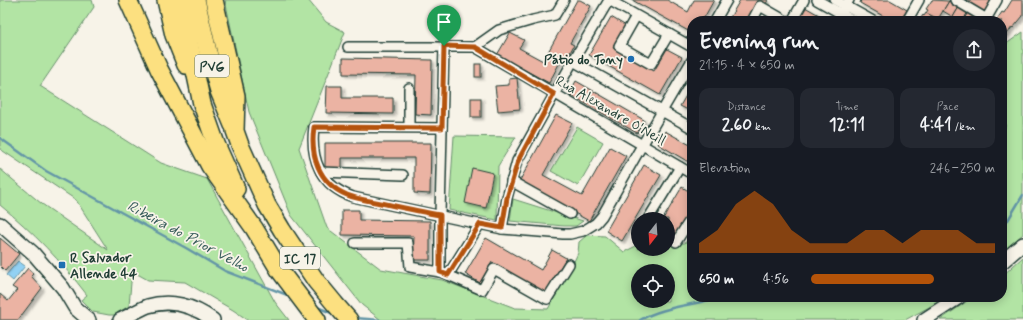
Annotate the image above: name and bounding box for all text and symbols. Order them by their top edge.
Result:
pin [427,5,461,46]
icon: arrive [433,11,455,33]
text: Evening run [699,28,819,56]
button: share [953,29,995,71]
place label: Pátio do Tony [544,51,623,69]
marker: Pátio do Tony [626,54,636,64]
road number: PVG [195,55,229,77]
text: 21:15 · 4 × 650 m [699,57,795,74]
street label: Rua Alexandre O'Neill [552,72,669,150]
text: Distance [727,100,766,114]
text: Time [835,100,859,114]
text: Pace [937,100,959,114]
text: 2.60 [722,114,752,136]
text: 12:11 [829,114,865,136]
text: 4:41 [920,114,952,136]
text: km [752,120,771,134]
text: /km [952,120,975,134]
text: Elevation [699,160,750,177]
text: 246–250 m [930,160,995,177]
water label: Ribeira do Prior Velho [123,196,252,278]
north arrow [631,212,675,256]
map controls [631,212,675,308]
road number: IC 17 [280,247,320,269]
place label: R Salvador Allende 44 [70,249,138,283]
marker: R Salvador Allende 44 [57,260,67,270]
button: locate [631,264,675,308]
text: 650 m [699,271,734,288]
text: 4:56 [763,271,789,288]

